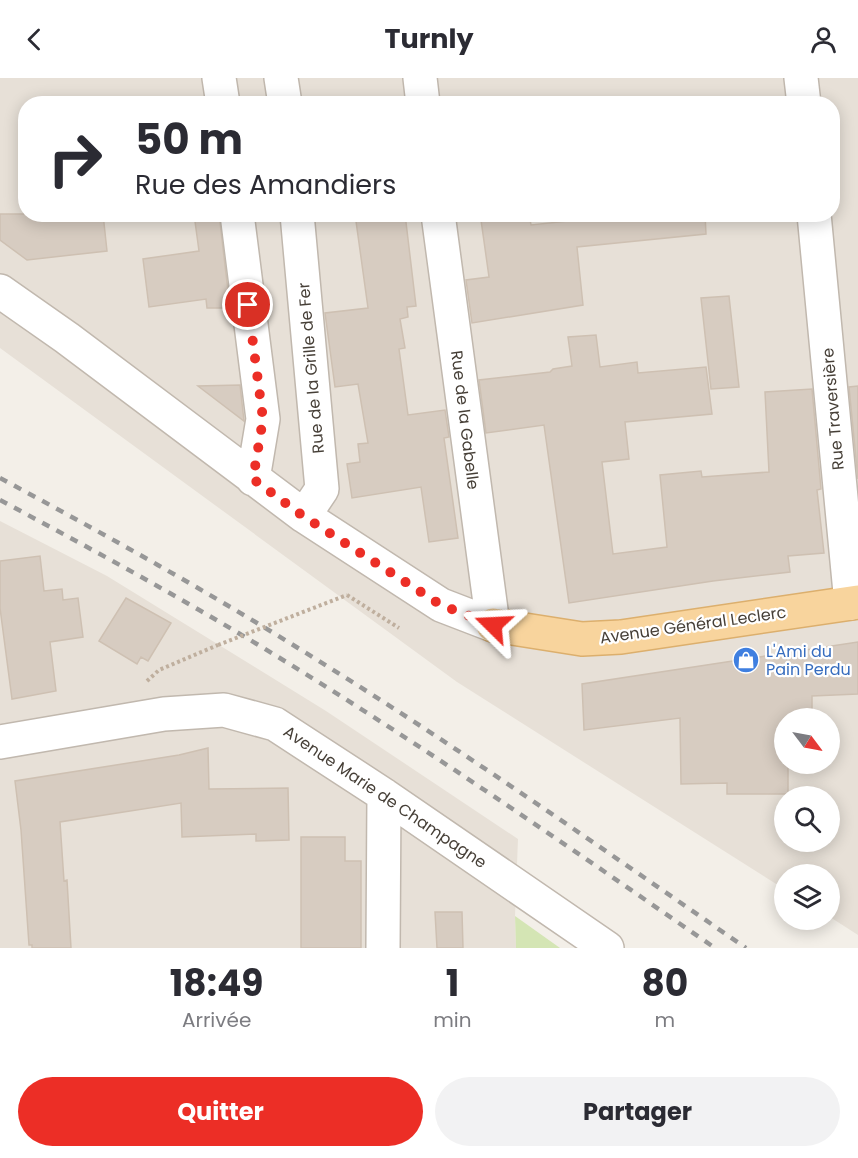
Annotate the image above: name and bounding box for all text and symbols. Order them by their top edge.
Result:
text: Turnly [385,20,473,57]
icon: back [18,23,51,56]
icon: person [807,23,840,56]
text: 50 m [135,110,243,169]
icon: right [36,120,114,198]
text: Rue des Amandiers [135,166,396,203]
pin [222,279,273,330]
street label: Rue de la Grille de Fer [292,282,330,454]
icon: arrive [231,288,264,321]
street label: Rue Traversière [816,347,850,471]
street label: Rue de la Gabelle [445,349,485,491]
position arrow [461,593,525,657]
street label: Avenue Général Leclerc [598,600,788,649]
place label: L'Ami du Pain Perdu [766,640,851,681]
shop icon: L'Ami du Pain Perdu [731,645,761,675]
north arrow [774,708,840,774]
map controls [774,708,840,930]
street label: Avenue Marie de Champagne [279,720,491,874]
button: search [774,786,840,852]
button: layers [774,864,840,930]
text: 18:49 [170,958,263,1009]
text: 1 [446,958,459,1009]
text: 80 [641,958,688,1009]
text: Arrivée [182,1006,251,1034]
text: min [433,1006,472,1034]
text: m [654,1006,675,1034]
button: Quitter [18,1077,423,1146]
button: Partager [435,1077,840,1146]

